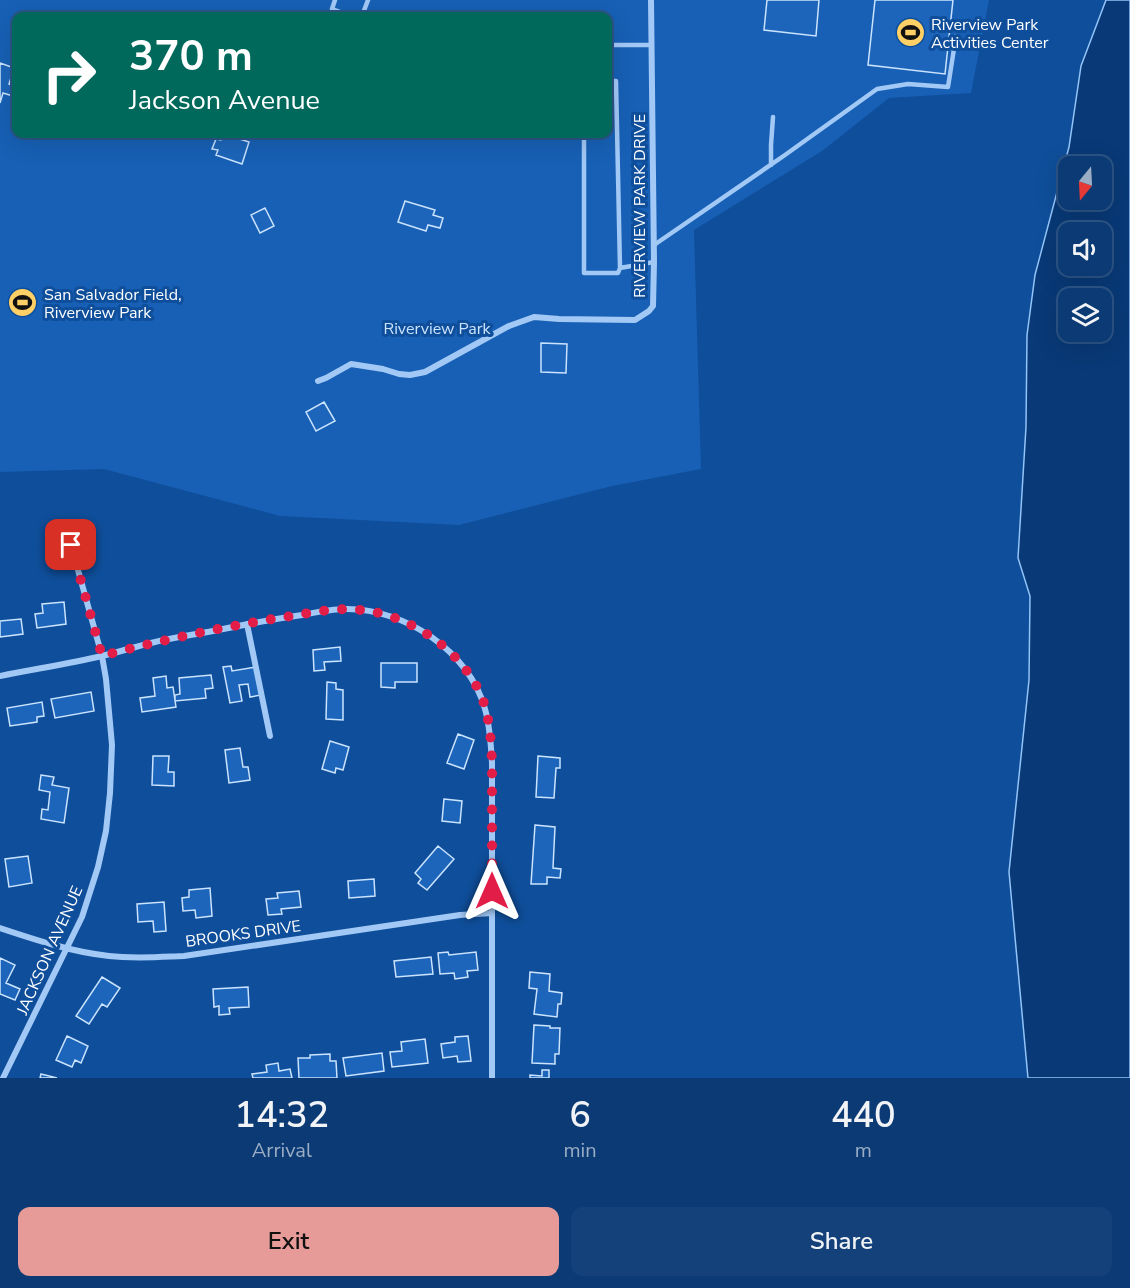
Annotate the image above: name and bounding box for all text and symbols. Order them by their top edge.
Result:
place label: Riverview Park Activities Center [931,14,1049,54]
sports icon: Riverview Park Activities Center [894,17,926,49]
text: 370 m [129,28,253,85]
icon: right [30,36,108,114]
text: Jackson Avenue [129,82,320,119]
street label: RIVERVIEW PARK DRIVE [629,114,651,298]
north arrow [1058,156,1112,210]
map controls [1058,156,1112,342]
button: sound [1058,222,1112,276]
place label: San Salvador Field, Riverview Park [44,284,182,324]
sports icon: San Salvador Field, Riverview Park [7,287,39,319]
button: layers [1058,288,1112,342]
park label: Riverview Park [383,318,492,340]
pin [45,519,96,570]
icon: arrive [54,528,87,561]
position arrow [460,859,524,923]
street label: JACKSON AVENUE [11,882,88,1019]
street label: BROOKS DRIVE [184,915,302,953]
text: 14:32 [234,1091,329,1140]
text: 6 [569,1091,591,1140]
text: 440 [831,1091,896,1140]
text: Arrival [252,1137,312,1164]
text: min [564,1137,597,1164]
text: m [855,1137,872,1164]
button: Exit [18,1207,559,1276]
button: Share [571,1207,1112,1276]

